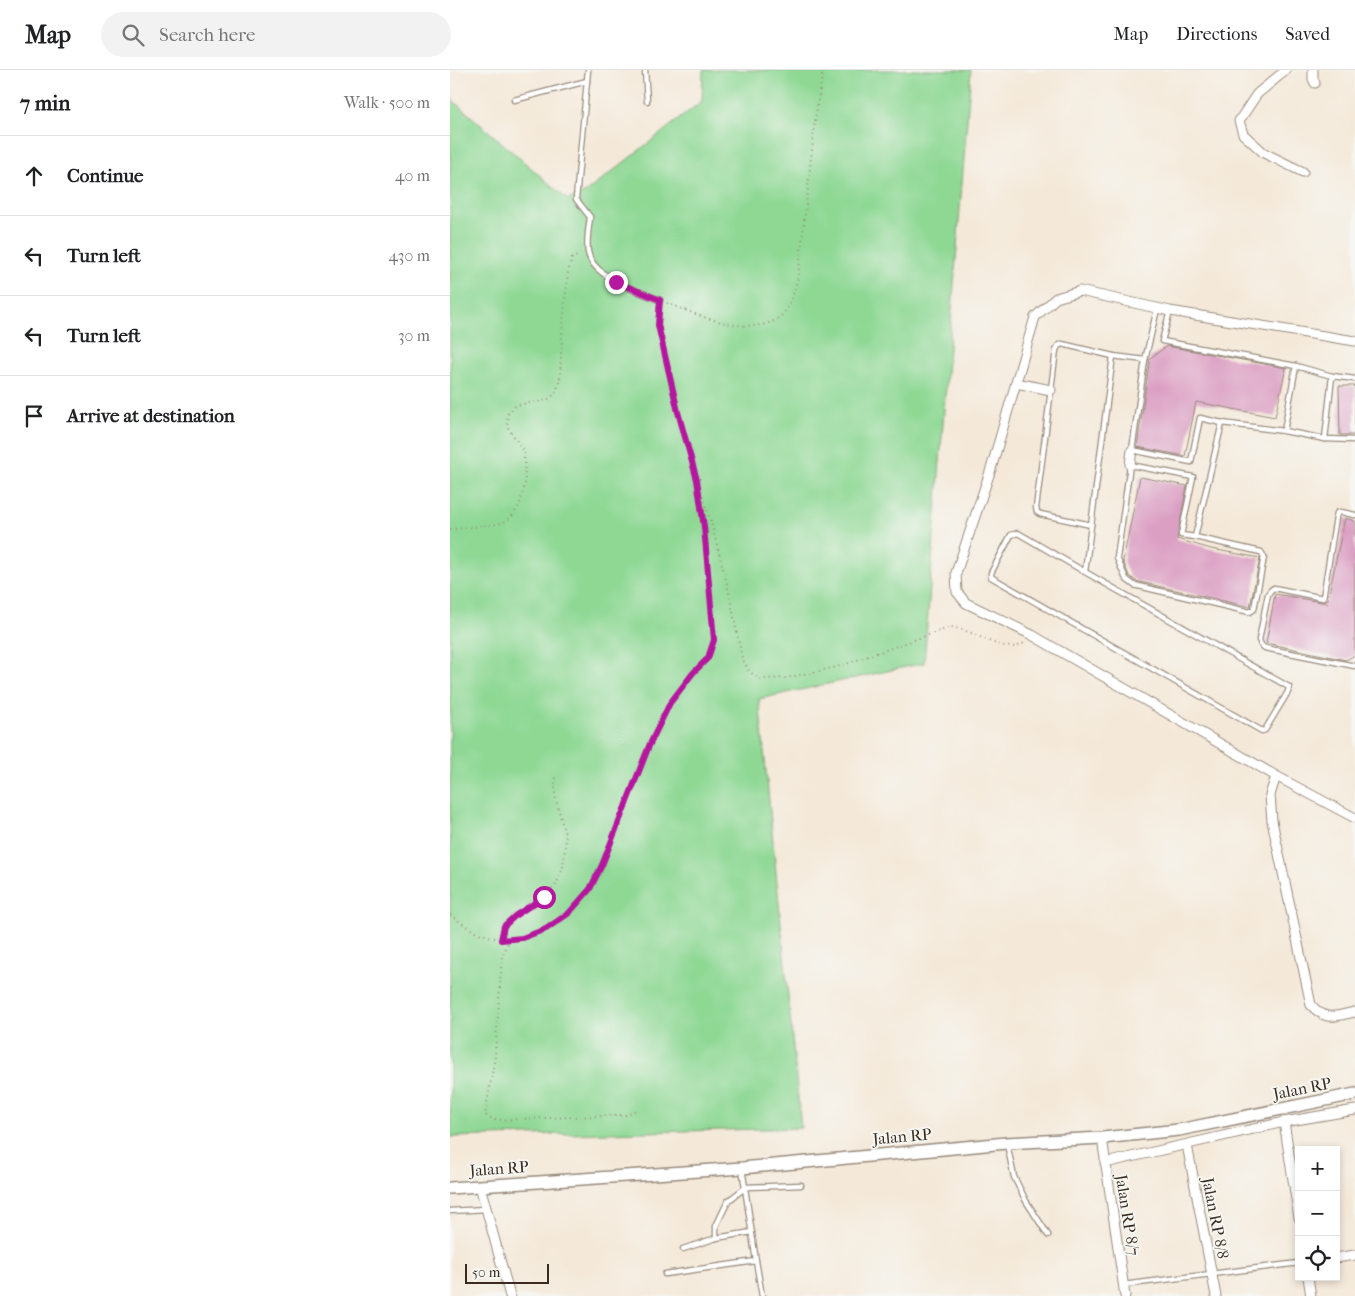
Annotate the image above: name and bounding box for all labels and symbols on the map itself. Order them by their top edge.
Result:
route end [605,271,628,294]
route start [533,886,556,909]
street label: Jalan RP [1269,1073,1333,1104]
street label: Jalan RP [870,1124,933,1149]
street label: Jalan RP [467,1157,529,1180]
street label: Jalan RP 8/7 [1111,1171,1143,1257]
street label: Jalan RP 8/8 [1198,1174,1233,1260]
scale bar [465,1261,549,1284]

